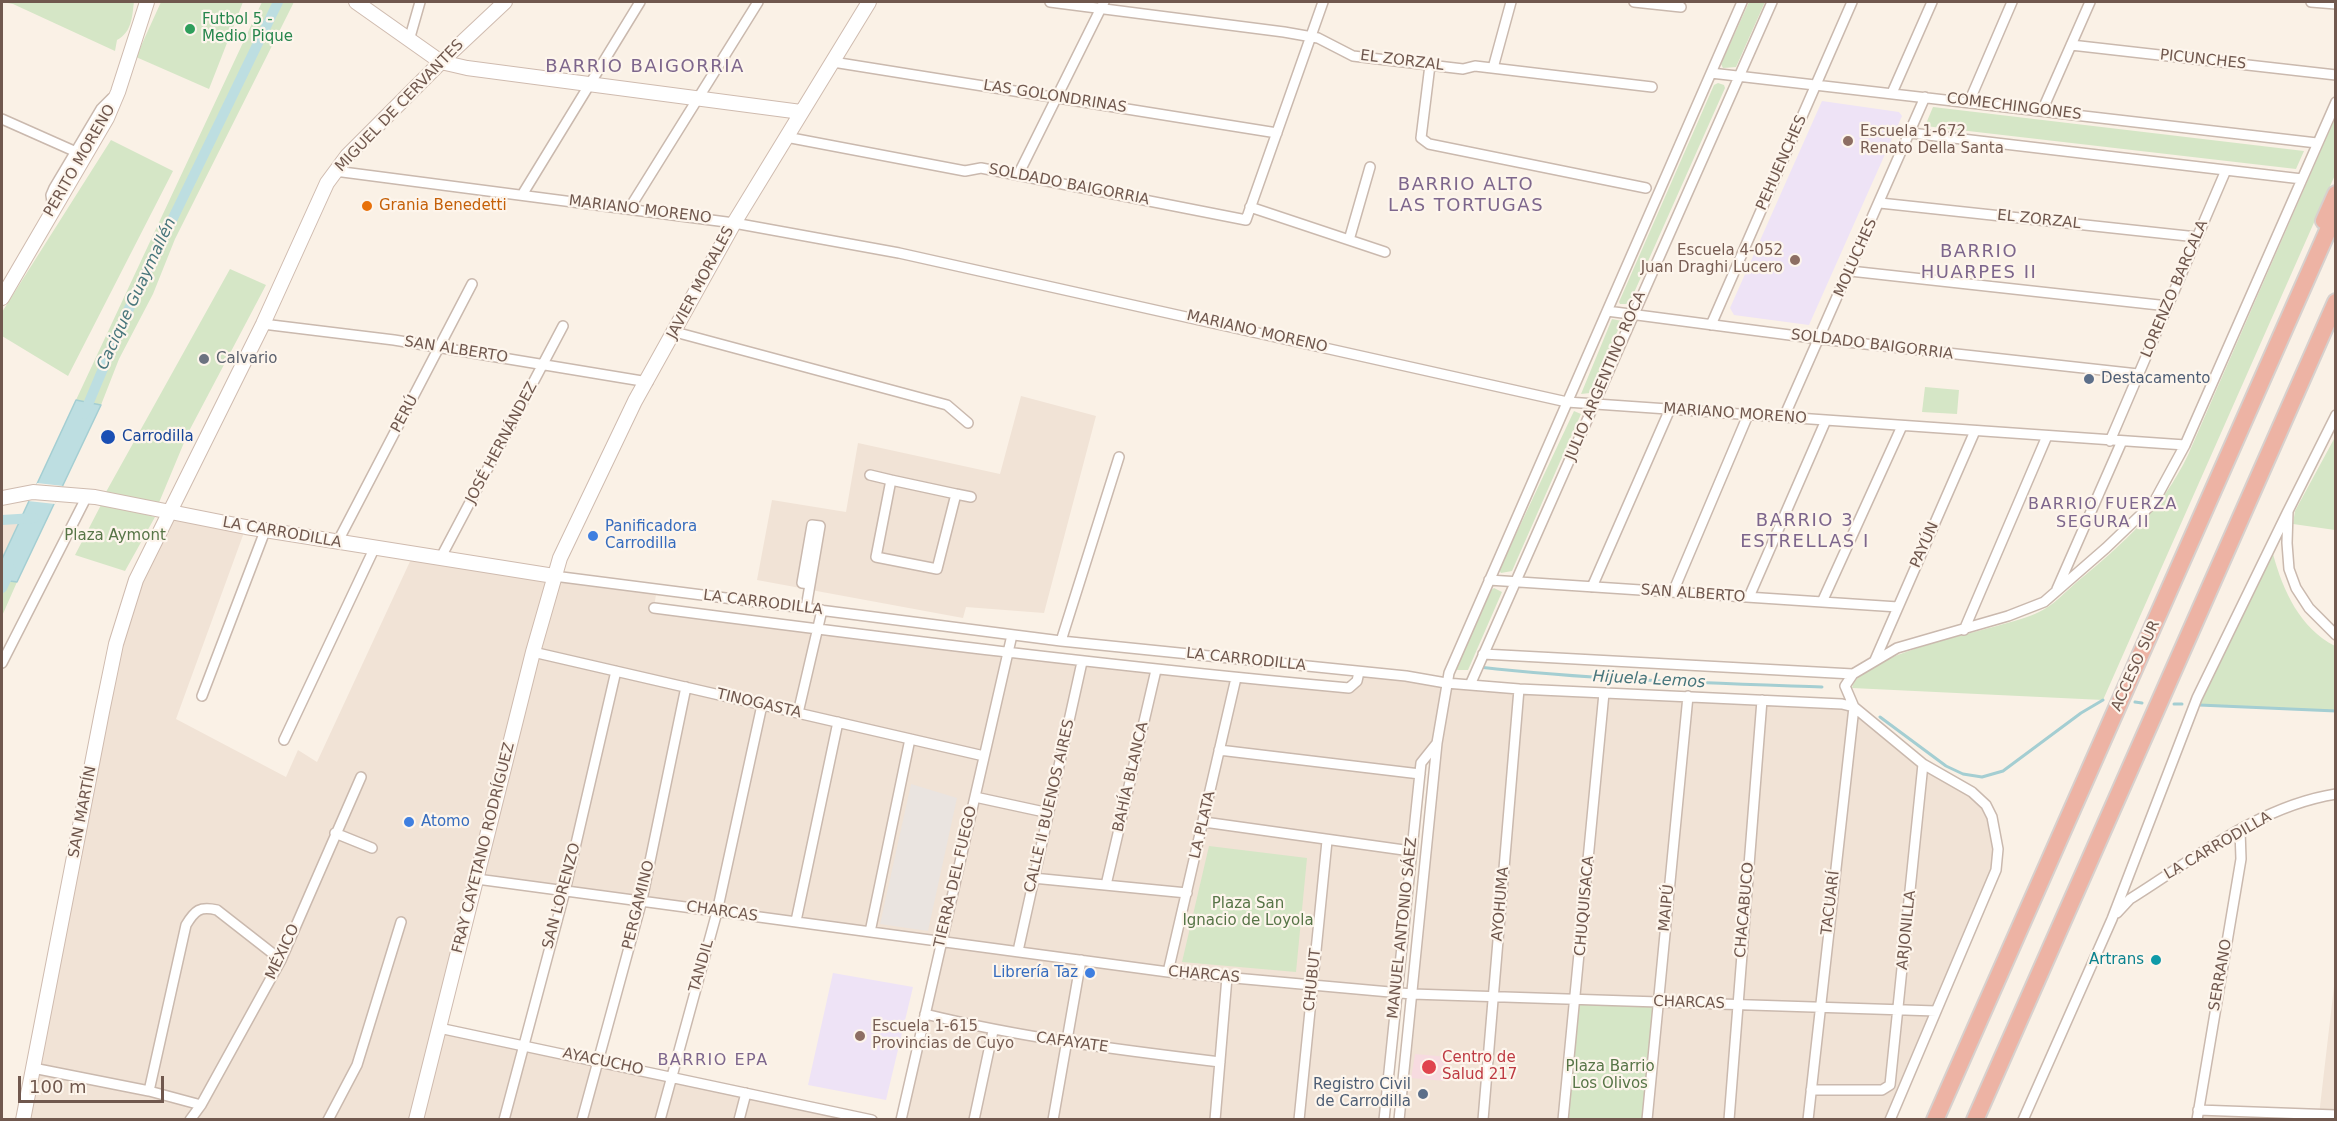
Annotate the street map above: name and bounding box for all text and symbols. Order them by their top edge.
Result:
place label: Futbol 5 - Medio Pique [202,11,293,46]
marker: Futbol 5 - Medio Pique [183,22,197,36]
street label: MIGUEL DE CERVANTES [332,36,468,176]
street label: EL ZORZAL [1359,47,1445,75]
street label: PICUNCHES [2159,47,2247,73]
district label: BARRIO BAIGORRIA [545,56,745,78]
street label: LAS GOLONDRINAS [982,77,1128,117]
street label: COMECHINGONES [1946,90,2082,124]
street label: PERITO MORENO [41,102,119,220]
street label: PEHUENCHES [1753,113,1811,213]
place label: Escuela 1-672 Renato Della Santa [1860,123,2004,158]
marker: Escuela 1-672 Renato Della Santa [1841,134,1855,148]
street label: SOLDADO BAIGORRIA [987,161,1151,209]
district label: BARRIO ALTO LAS TORTUGAS [1388,174,1544,216]
street label: MARIANO MORENO [568,192,712,228]
place label: Grania Benedetti [379,197,507,215]
marker: Grania Benedetti [360,199,374,213]
street label: EL ZORZAL [1996,207,2082,233]
water label: Cacique Guaymallén [93,215,181,373]
street label: MOLUCHES [1831,216,1881,300]
street label: LORENZO BARCALA [2138,218,2212,360]
street label: JAVIER MORALES [664,224,738,342]
district label: BARRIO HUARPES II [1921,241,2037,284]
place label: Escuela 4-052 Juan Draghi Lucero [1641,242,1783,277]
marker: Escuela 4-052 Juan Draghi Lucero [1788,253,1802,267]
street label: JULIO ARGENTINO ROCA [1562,289,1650,463]
street label: MARIANO MORENO [1185,307,1329,357]
street label: SOLDADO BAIGORRIA [1790,326,1954,364]
street label: SAN ALBERTO [403,333,509,367]
place label: Calvario [216,350,277,368]
marker: Calvario [197,352,211,366]
place label: Destacamento [2101,370,2211,388]
marker: Destacamento [2082,372,2096,386]
street label: JOSÉ HERNÁNDEZ [462,379,542,507]
street label: PERÚ [388,392,422,436]
street label: MARIANO MORENO [1663,400,1807,428]
marker: Carrodilla [99,428,117,446]
place label: Carrodilla [122,428,194,446]
district label: BARRIO FUERZA SEGURA II [2028,495,2178,533]
district label: BARRIO 3 ESTRELLAS I [1740,510,1870,552]
street label: LA CARRODILLA [221,514,343,552]
place label: Panificadora Carrodilla [605,518,697,553]
street label: PAYÚN [1907,519,1943,571]
park label: Plaza Aymont [64,527,166,545]
marker: Panificadora Carrodilla [586,529,600,543]
street label: SAN ALBERTO [1640,581,1746,607]
street label: LA CARRODILLA [702,587,824,619]
street label: ACCESO SUR [2108,618,2164,714]
street label: LA CARRODILLA [1185,645,1307,675]
water label: Hijuela Lemos [1592,667,1706,693]
street label: TINOGASTA [715,686,803,722]
street label: CALLE II BUENOS AIRES [1021,718,1079,894]
street label: BAHÍA BLANCA [1110,720,1152,834]
street label: FRAY CAYETANO RODRÍGUEZ [449,741,519,955]
street label: SAN MARTÍN [65,764,101,860]
street label: LA PLATA [1186,789,1220,861]
street label: TIERRA DEL FUEGO [931,804,981,950]
street label: LA CARRODILLA [2161,808,2275,884]
place label: Atomo [421,813,470,831]
marker: Atomo [402,815,416,829]
street label: MANUEL ANTONIO SÁEZ [1385,836,1421,1020]
street label: SAN LORENZO [539,841,585,951]
street label: CHUQUISACA [1572,855,1598,957]
street label: PERGAMINO [619,859,659,951]
street label: CHACABUCO [1732,861,1758,959]
street label: AYOHUMA [1489,866,1513,942]
street label: TACUARÍ [1818,870,1844,936]
street label: MAIPÚ [1656,883,1678,933]
street label: ARJONILLA [1894,889,1920,971]
park label: Plaza San Ignacio de Loyola [1182,895,1314,930]
street label: CHARCAS [685,898,759,926]
street label: MÉXICO [262,921,304,983]
street label: TANDIL [686,938,718,994]
street label: SERRANO [2206,938,2236,1012]
street label: CHUBUT [1301,948,1325,1012]
place label: Artrans [2089,951,2144,969]
marker: Artrans [2149,953,2163,967]
street label: CHARCAS [1167,963,1241,987]
place label: Librería Taz [993,964,1078,982]
marker: Librería Taz [1083,966,1097,980]
street label: CHARCAS [1653,993,1725,1013]
place label: Escuela 1-615 Provincias de Cuyo [872,1018,1014,1053]
marker: Escuela 1-615 Provincias de Cuyo [853,1029,867,1043]
street label: CAFAYATE [1035,1029,1109,1057]
street label: AYACUCHO [561,1045,645,1079]
place label: Centro de Salud 217 [1442,1049,1517,1084]
district label: BARRIO EPA [657,1051,769,1071]
marker: Centro de Salud 217 [1420,1058,1438,1076]
park label: Plaza Barrio Los Olivos [1565,1058,1655,1093]
scale bar [21,1064,166,1102]
text: 100 m [29,1076,87,1097]
place label: Registro Civil de Carrodilla [1313,1076,1411,1111]
marker: Registro Civil de Carrodilla [1416,1087,1430,1101]

